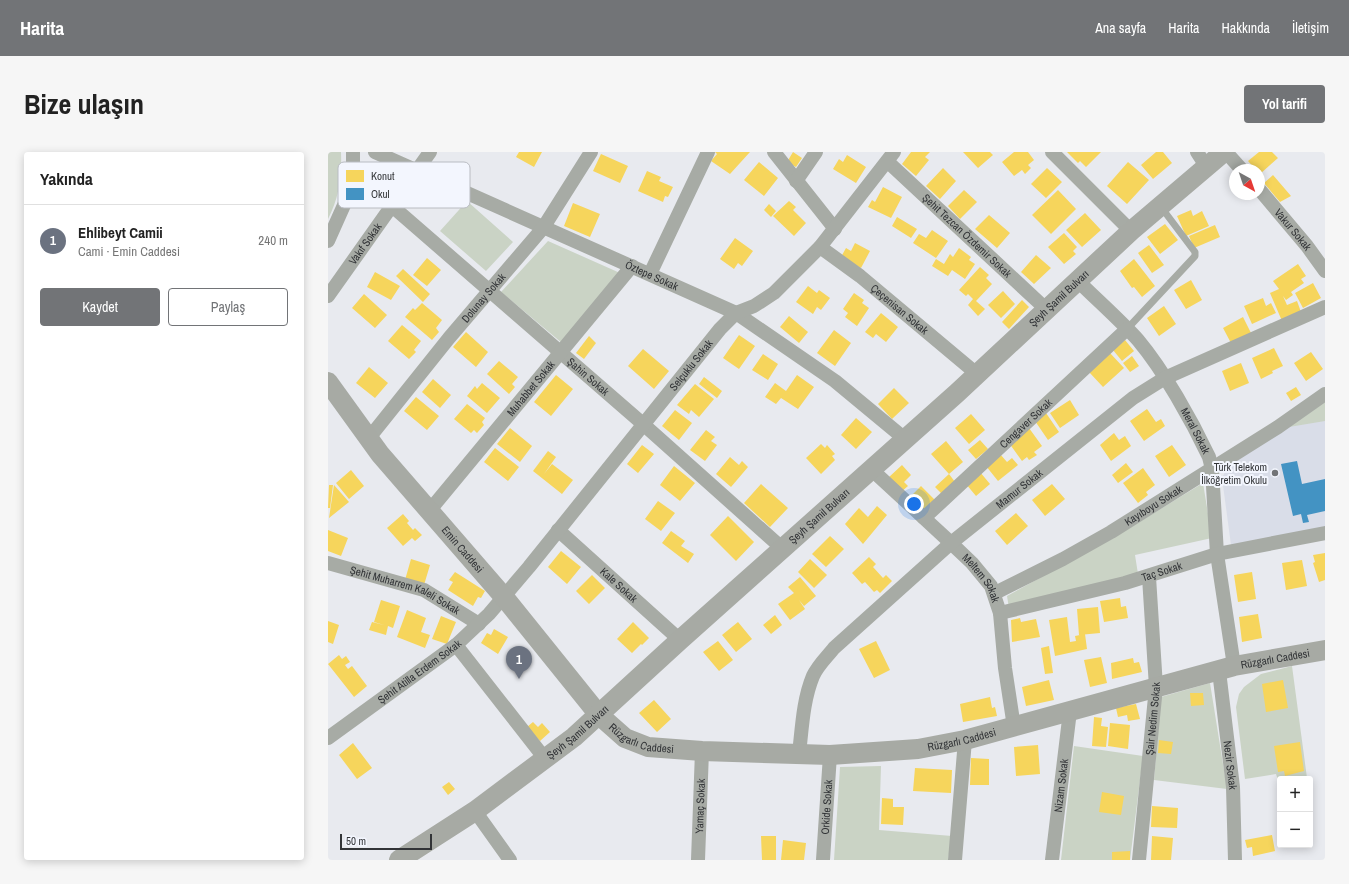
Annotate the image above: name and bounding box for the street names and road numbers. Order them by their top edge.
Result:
street label: Şehit Tezcan Özdemir Sokak [919,191,1015,281]
street label: Vakur Sokak [1271,206,1315,254]
street label: Vakıf Sokak [346,220,385,267]
street label: Öztepe Sokak [623,257,681,294]
street label: Şeyh Şamil Bulvarı [1026,267,1092,330]
street label: Dolunay Sokak [458,270,509,325]
street label: Çeçenisan Sokak [868,281,932,338]
street label: Selçuklu Sokak [666,336,716,394]
street label: Şahin Sokak [564,354,613,399]
street label: Muhabbet Sokak [504,357,558,419]
street label: Cengaver Sokak [997,395,1055,451]
street label: Meral Sokak [1178,405,1214,456]
street label: Mamur Sokak [993,466,1046,512]
street label: Kayıboyu Sokak [1122,482,1185,529]
street label: Şeyh Şamil Bulvarı [786,485,852,547]
street label: Emin Caddesi [439,523,487,576]
street label: Meltem Sokak [959,551,1003,605]
street label: Taç Sokak [1140,558,1184,584]
street label: Şehit Muharrem Kaleli Sokak [348,563,463,618]
street label: Kale Sokak [597,564,641,606]
street label: Şehit Atilla Erdem Sokak [375,636,465,707]
street label: Rüzgarlı Caddesi [1240,646,1311,672]
street label: Şair Nedim Sokak [1142,681,1163,756]
street label: Şeyh Şamil Bulvarı [544,702,612,762]
street label: Rüzgarlı Caddesi [606,720,674,756]
street label: Rüzgarlı Caddesi [926,725,997,754]
street label: Nezir Sokak [1220,740,1240,790]
street label: Nizam Sokak [1051,758,1071,813]
street label: Yamaç Sokak [692,778,708,834]
street label: Orkide Sokak [818,779,835,835]

